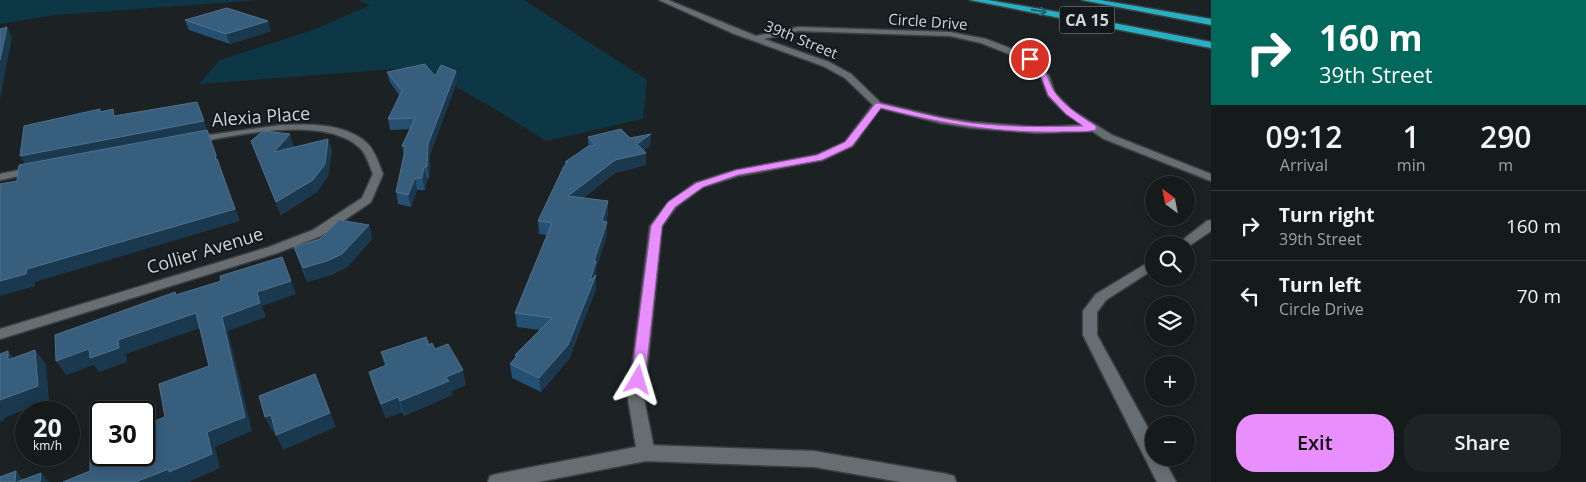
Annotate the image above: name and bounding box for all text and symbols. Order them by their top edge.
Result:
one-way arrow [1031,6,1047,16]
road number: CA 15 [1060,6,1114,34]
street label: Circle Drive [888,8,968,34]
text: 160 m [1319,14,1423,61]
street label: 39th Street [762,15,841,63]
icon: right [1236,20,1301,85]
pin [1009,38,1051,80]
icon: arrive [1016,45,1044,73]
text: 39th Street [1319,59,1433,89]
street label: Alexia Place [211,101,311,131]
text: 09:12 [1266,116,1342,157]
text: 1 [1403,116,1420,157]
text: 290 [1480,116,1531,157]
text: Arrival [1280,154,1328,176]
text: min [1397,154,1426,176]
text: m [1498,154,1513,176]
north arrow [1145,176,1195,226]
map controls [1145,176,1195,466]
text: Turn right [1279,202,1374,228]
icon: right [1236,212,1264,240]
text: 160 m [1506,213,1561,239]
street label: Collier Avenue [144,221,266,279]
text: 39th Street [1279,228,1362,250]
button: search [1145,236,1195,286]
text: Turn left [1279,272,1361,298]
icon: left [1236,282,1264,310]
text: 70 m [1517,283,1561,309]
button: layers [1145,296,1195,346]
text: Circle Drive [1279,298,1364,320]
position arrow [611,353,663,405]
button: + [1145,356,1195,406]
speed limit sign: 30 [90,401,155,466]
text: 20 [33,410,62,444]
button: Exit [1236,414,1394,472]
button: Share [1404,414,1561,472]
button: − [1145,416,1195,466]
text: km/h [33,437,62,454]

